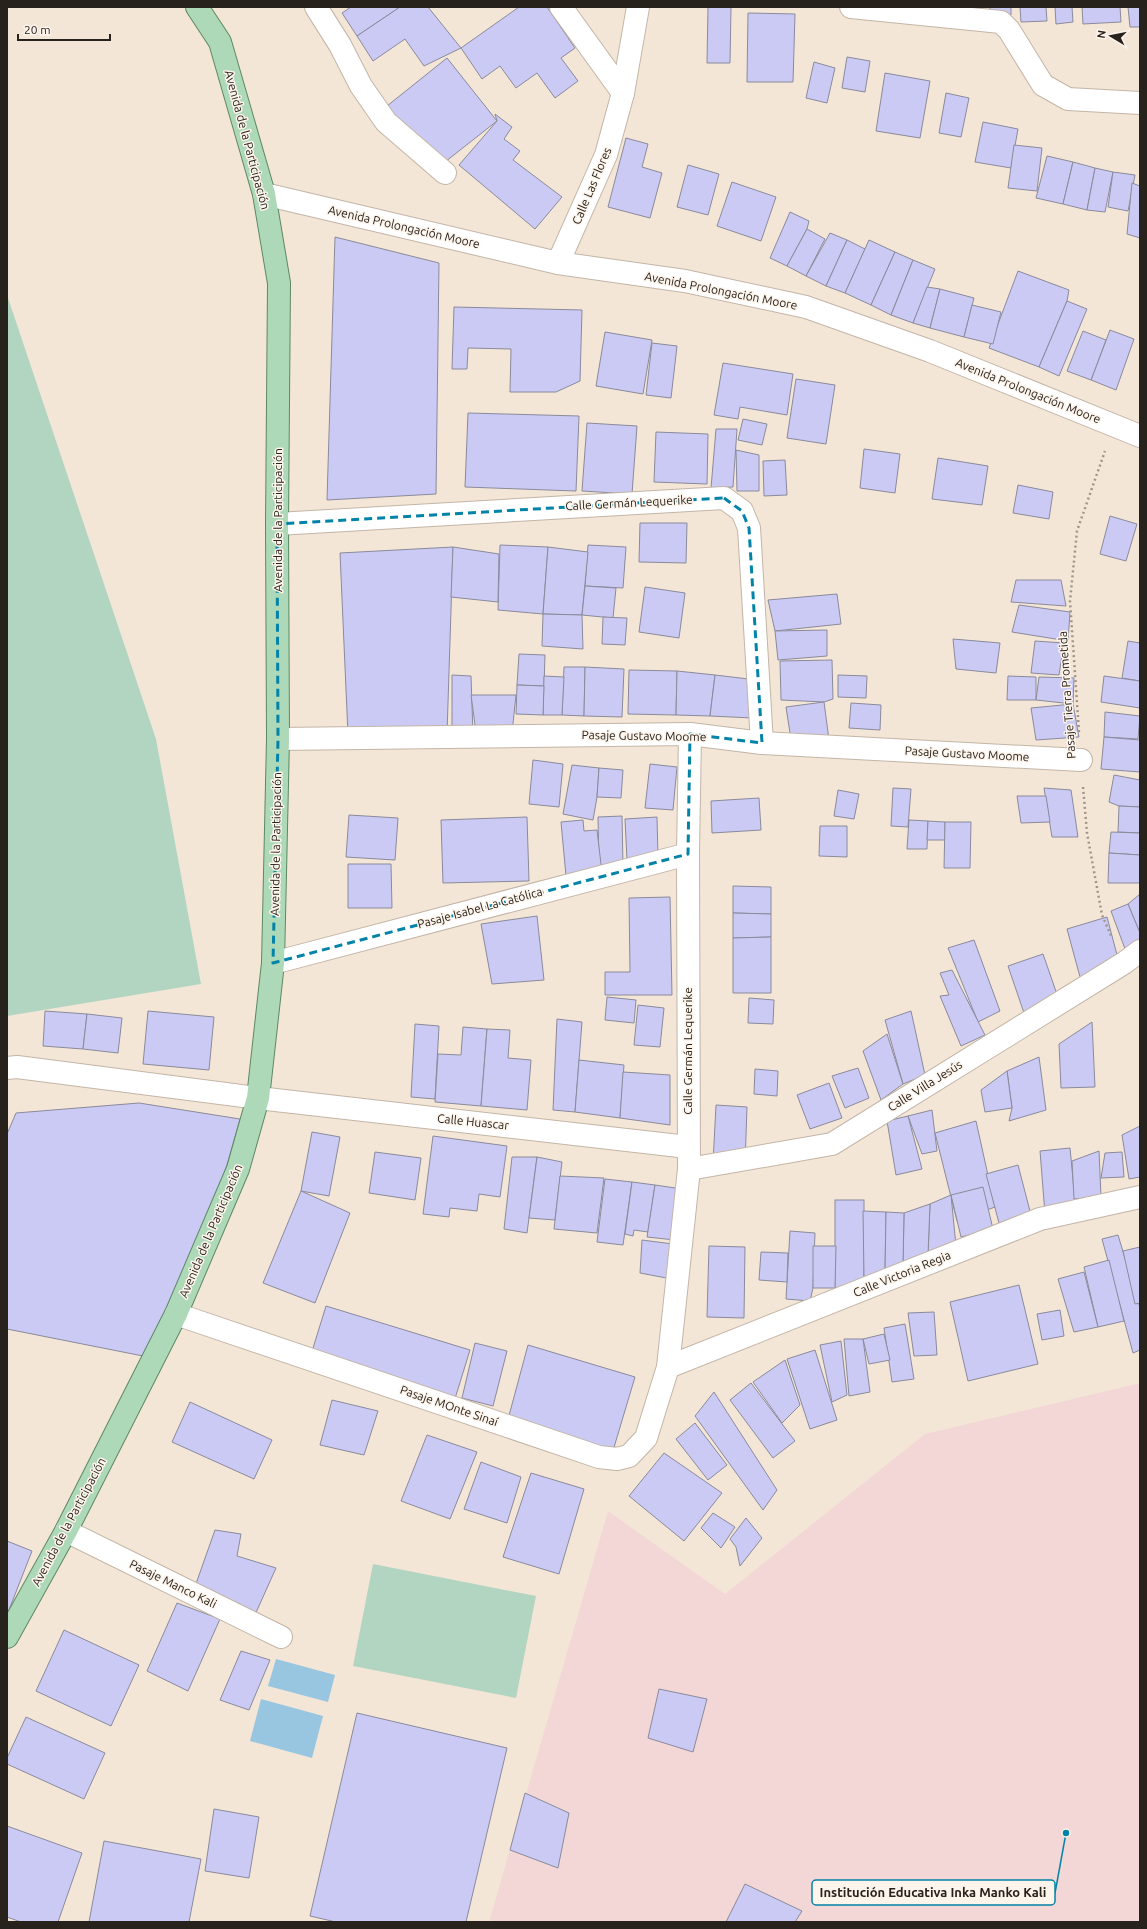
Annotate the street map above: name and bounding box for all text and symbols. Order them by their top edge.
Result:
scale bar [18,16,110,42]
north arrow [1091,16,1131,56]
text: 20 m [24,23,51,36]
text: N [1095,29,1108,39]
street label: Avenida de la Participación [223,69,272,211]
street label: Calle Las Flores [569,145,614,226]
street label: Avenida Prolongación Moore [327,203,481,250]
street label: Avenida Prolongación Moore [644,269,799,312]
street label: Avenida Prolongación Moore [954,355,1103,426]
street label: Avenida de la Participación [271,448,284,592]
street label: Calle Germán Lequerike [565,493,693,512]
street label: Pasaje Tierra Prometida [1056,631,1077,759]
street label: Pasaje Gustavo Moome [581,728,707,743]
street label: Pasaje Gustavo Moome [904,744,1030,763]
street label: Avenida de la Participación [268,772,283,916]
street label: Pasaje Isabel La Católica [416,885,544,930]
street label: Calle Germán Lequerike [681,987,694,1115]
street label: Calle Villa Jesús [885,1058,964,1114]
street label: Calle Huascar [437,1111,510,1132]
street label: Avenida de la Participación [176,1162,245,1300]
street label: Calle Victoria Regia [851,1248,952,1299]
street label: Pasaje MOnte Sinaí [398,1383,501,1429]
street label: Avenida de la Participación [29,1455,108,1588]
street label: Pasaje Manco Kali [128,1557,219,1610]
callout: Institución Educativa Inka Manko Kali [812,1880,1055,1905]
text: Institución Educativa Inka Manko Kali [820,1885,1046,1899]

